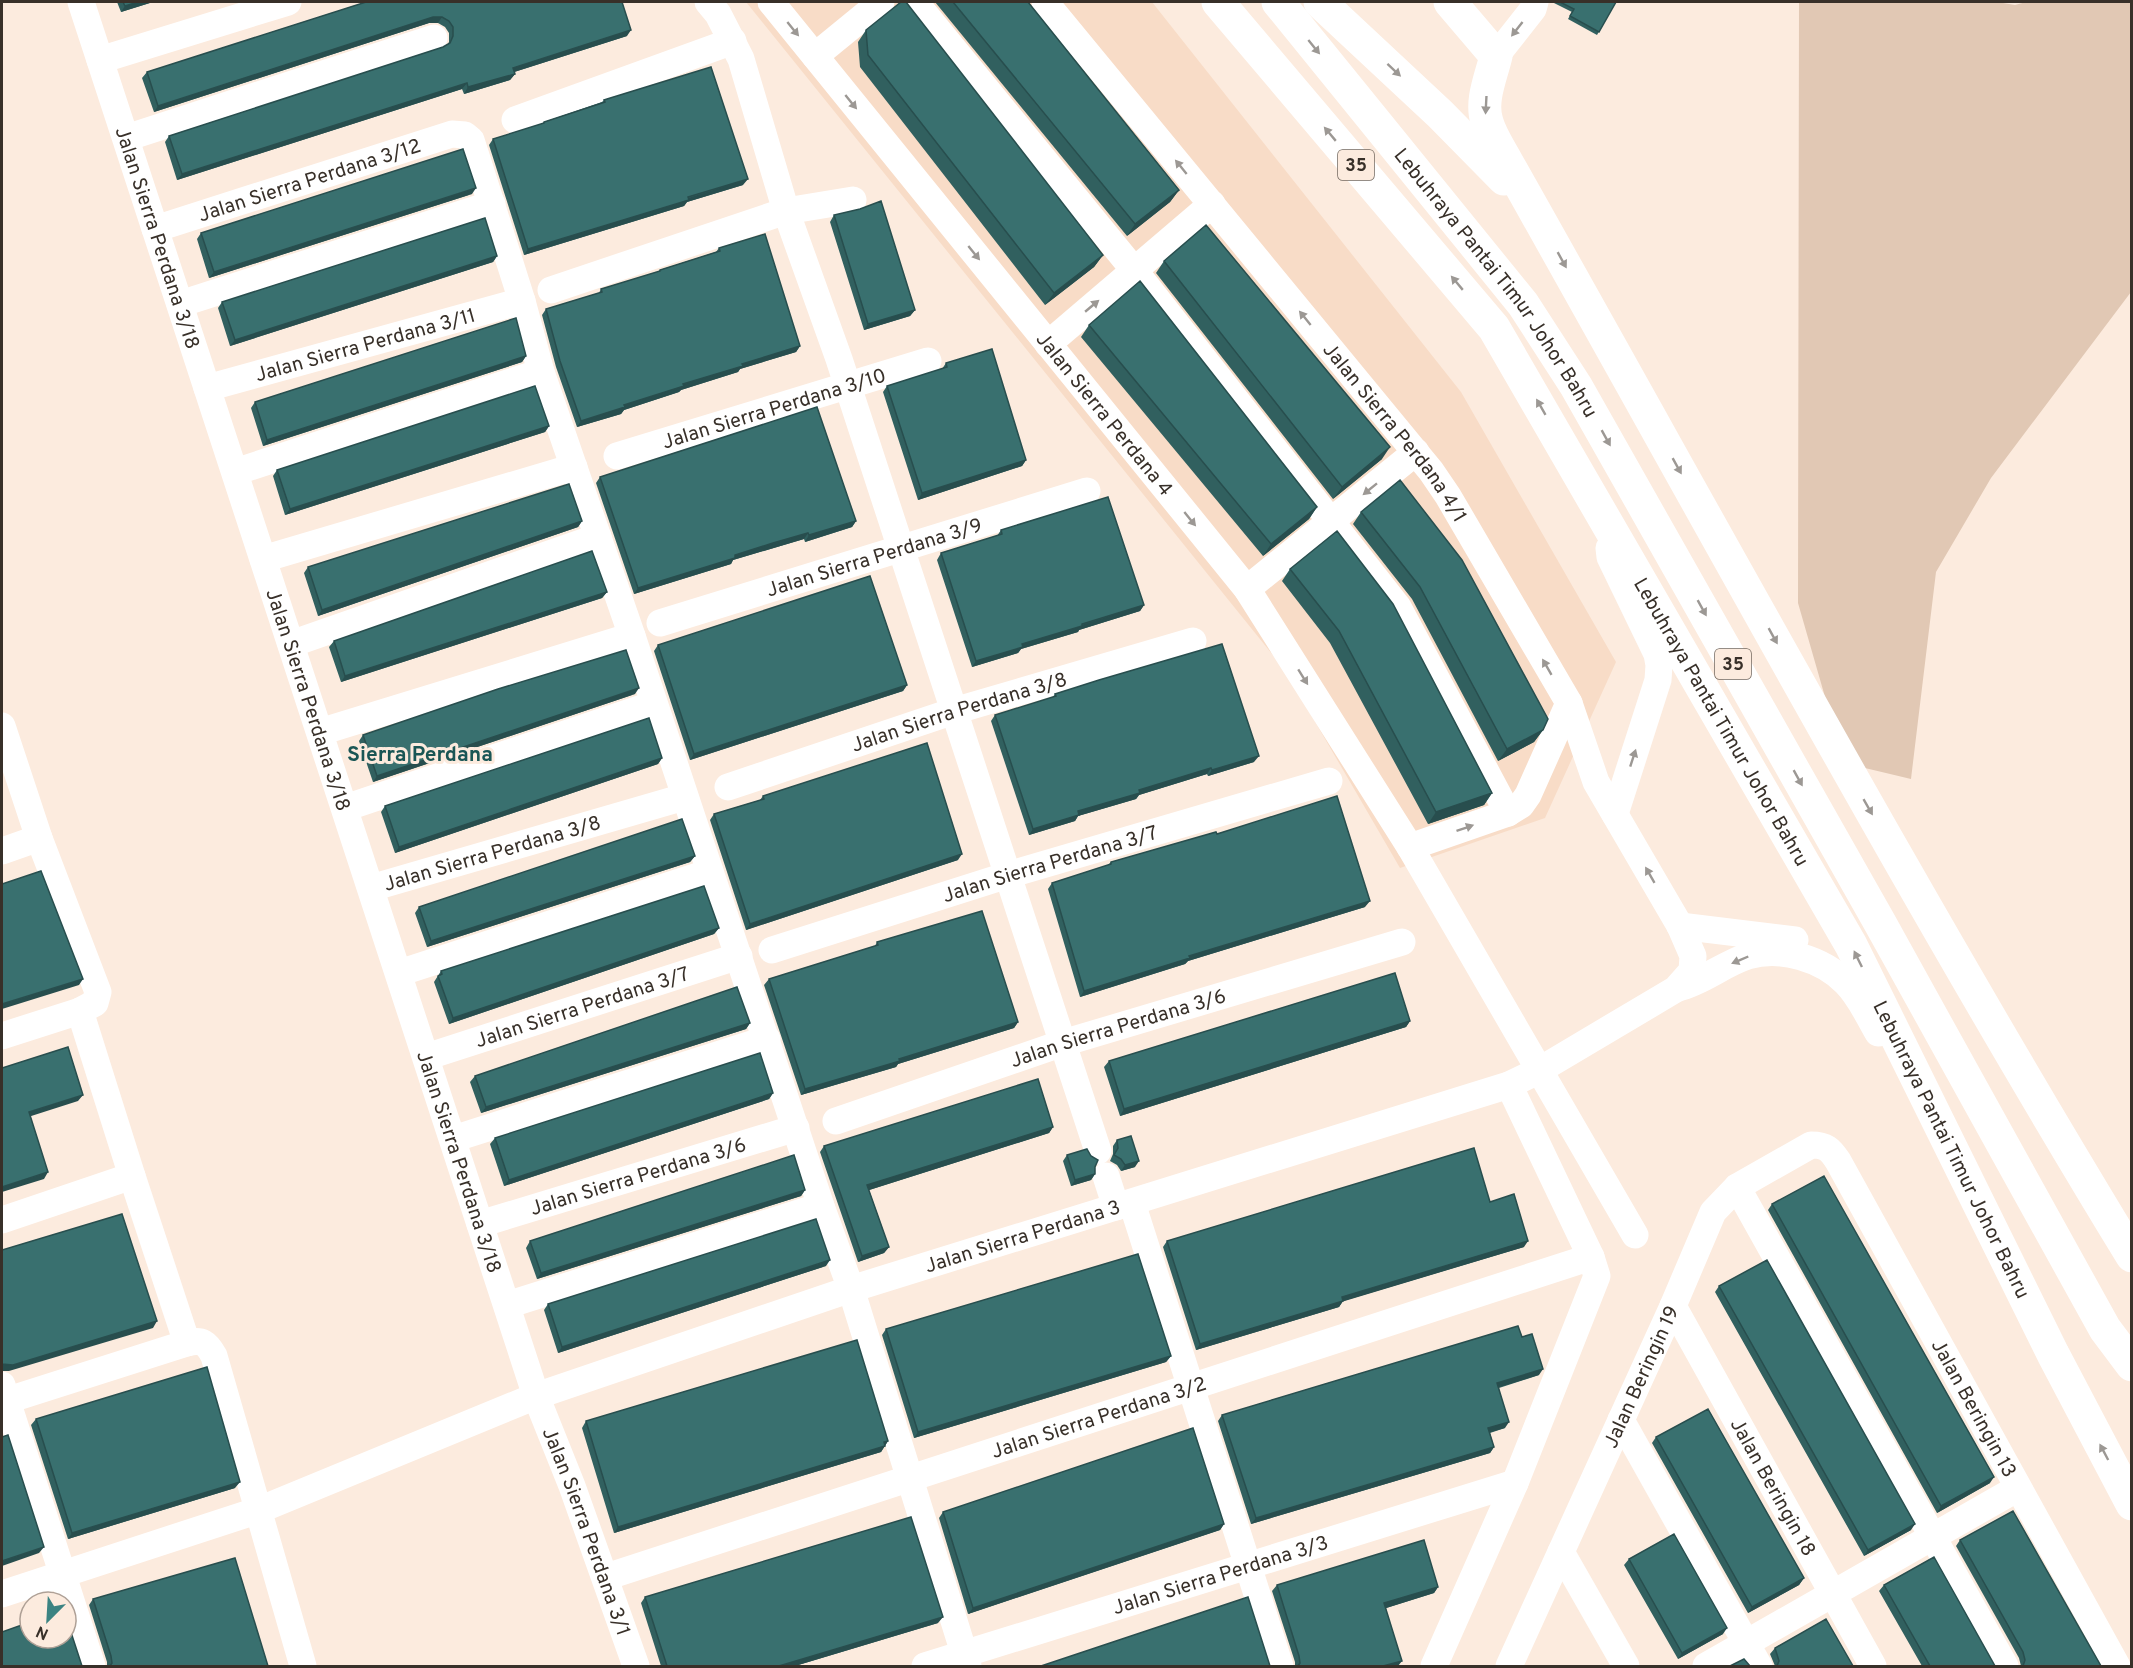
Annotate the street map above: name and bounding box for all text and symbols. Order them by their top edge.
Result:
one-way arrow [786,21,799,37]
one-way arrow [1512,22,1524,37]
one-way arrow [1308,39,1321,55]
one-way arrow [1386,63,1401,77]
one-way arrow [845,94,858,110]
one-way arrow [1481,95,1491,114]
street label: Jalan Sierra Perdana 3/18 [108,124,204,353]
one-way arrow [1324,126,1337,142]
street label: Jalan Sierra Perdana 3/12 [195,134,425,229]
street label: Lebuhraya Pantai Timur Johor Bahru [1387,144,1602,423]
road number: 35 [1338,150,1374,180]
one-way arrow [1175,159,1188,175]
one-way arrow [968,245,981,261]
one-way arrow [1556,251,1566,268]
one-way arrow [1450,275,1463,291]
one-way arrow [1084,299,1100,312]
street label: Jalan Sierra Perdana 3/11 [252,303,479,389]
one-way arrow [1299,310,1312,326]
street label: Jalan Sierra Perdana 4 [1029,328,1178,502]
street label: Jalan Sierra Perdana 4/1 [1316,338,1472,528]
street label: Jalan Sierra Perdana 3/10 [659,364,890,456]
one-way arrow [1535,399,1546,415]
one-way arrow [1601,430,1611,447]
one-way arrow [1672,458,1683,474]
one-way arrow [1363,482,1378,495]
one-way arrow [1183,511,1196,526]
street label: Jalan Sierra Perdana 3/9 [763,513,986,604]
street label: Lebuhraya Pantai Timur Johor Bahru [1626,574,1814,872]
street label: Jalan Sierra Perdana 3/18 [258,586,355,815]
one-way arrow [1697,600,1707,617]
one-way arrow [1768,628,1778,645]
road number: 35 [1715,649,1751,679]
one-way arrow [1542,659,1553,675]
street label: Jalan Sierra Perdana 3/8 [848,668,1071,760]
one-way arrow [1297,669,1308,686]
district label: Sierra Perdana [347,742,493,769]
one-way arrow [1629,749,1638,767]
one-way arrow [1793,770,1803,787]
one-way arrow [1863,798,1873,815]
street label: Jalan Sierra Perdana 3/8 [381,811,604,899]
street label: Jalan Sierra Perdana 3/7 [940,821,1161,910]
one-way arrow [1456,823,1474,833]
one-way arrow [1645,867,1656,883]
one-way arrow [1853,950,1862,967]
one-way arrow [1730,955,1748,965]
street label: Jalan Sierra Perdana 3/7 [472,962,693,1055]
street label: Jalan Sierra Perdana 3/6 [1007,984,1230,1075]
street label: Lebuhraya Pantai Timur Johor Bahru [1866,997,2035,1304]
street label: Jalan Sierra Perdana 3/18 [409,1048,506,1277]
street label: Jalan Sierra Perdana 3/6 [527,1133,750,1223]
street label: Jalan Sierra Perdana 3 [922,1195,1124,1280]
street label: Jalan Beringin 19 [1599,1302,1686,1453]
street label: Jalan Beringin 13 [1924,1335,2021,1483]
street label: Jalan Sierra Perdana 3/2 [988,1372,1210,1466]
street label: Jalan Beringin 18 [1723,1414,1821,1562]
street label: Jalan Sierra Perdana 3/1 [535,1424,635,1640]
one-way arrow [2099,1444,2109,1461]
street label: Jalan Sierra Perdana 3/3 [1110,1531,1332,1622]
north arrow [18,1590,78,1650]
text: N [33,1620,52,1643]

